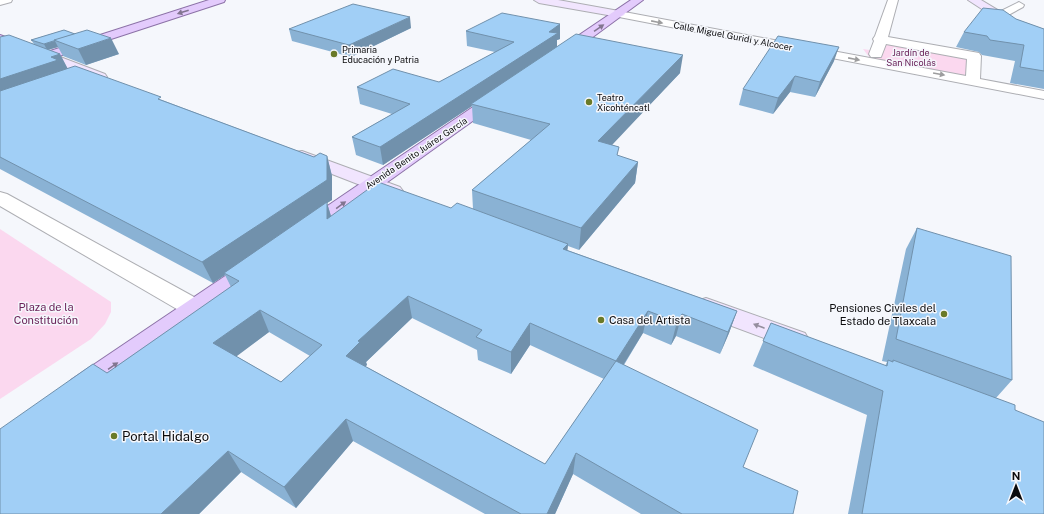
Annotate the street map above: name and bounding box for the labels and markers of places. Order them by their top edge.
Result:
place label: Primaria Educación y Patria [342,44,419,65]
marker: Primaria Educación y Patria [329,49,339,59]
place label: Teatro Xicohténcatl [597,92,650,113]
marker: Teatro Xicohténcatl [584,97,594,107]
place label: Pensiones Civiles del Estado de Tlaxcala [829,302,936,327]
marker: Pensiones Civiles del Estado de Tlaxcala [939,309,949,319]
place label: Casa del Artista [609,314,690,326]
marker: Casa del Artista [596,315,606,325]
place label: Portal Hidalgo [122,429,209,444]
marker: Portal Hidalgo [109,431,119,441]

